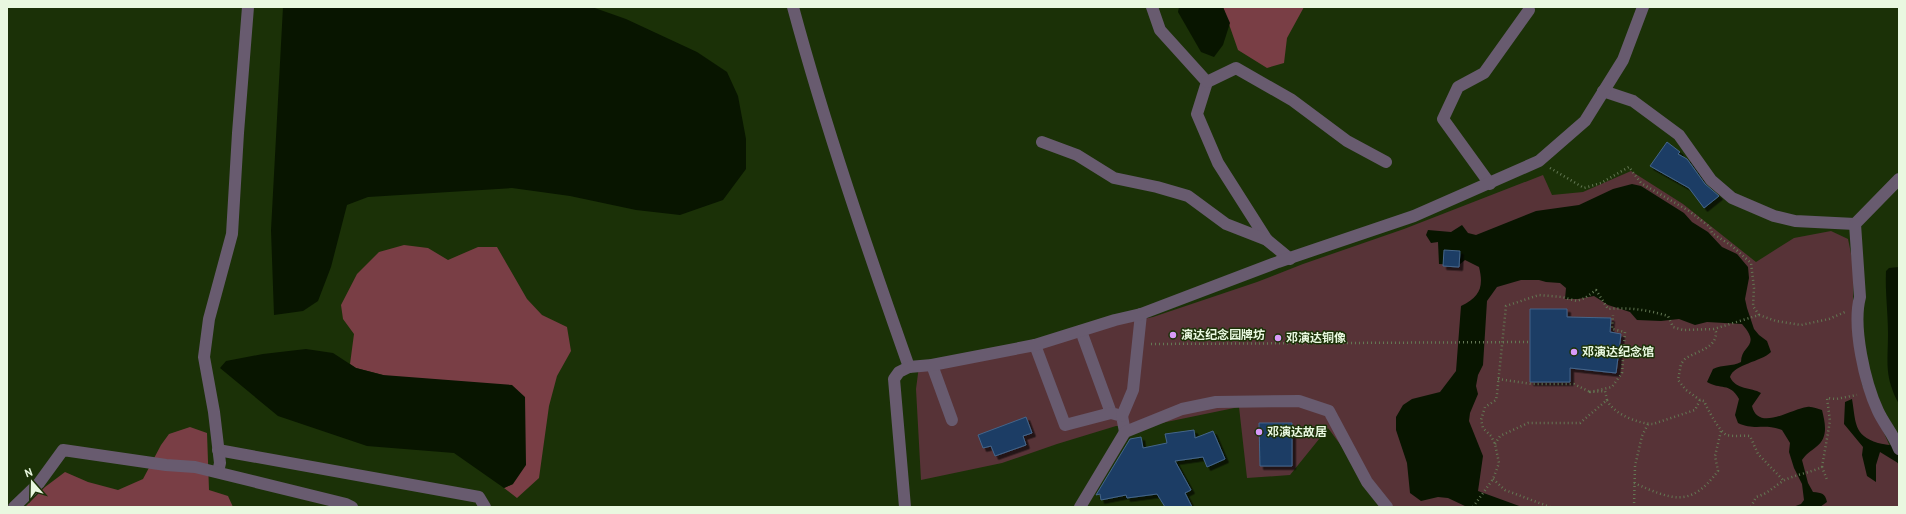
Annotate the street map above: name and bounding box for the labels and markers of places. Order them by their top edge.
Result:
place label: 演达纪念园牌坊 [1181,327,1265,342]
marker: 演达纪念园牌坊 [1168,330,1178,340]
place label: 邓演达铜像 [1286,330,1346,345]
marker: 邓演达铜像 [1273,333,1283,343]
place label: 邓演达纪念馆 [1582,344,1654,359]
marker: 邓演达纪念馆 [1569,347,1579,357]
place label: 邓演达故居 [1267,424,1327,439]
marker: 邓演达故居 [1254,427,1264,437]

